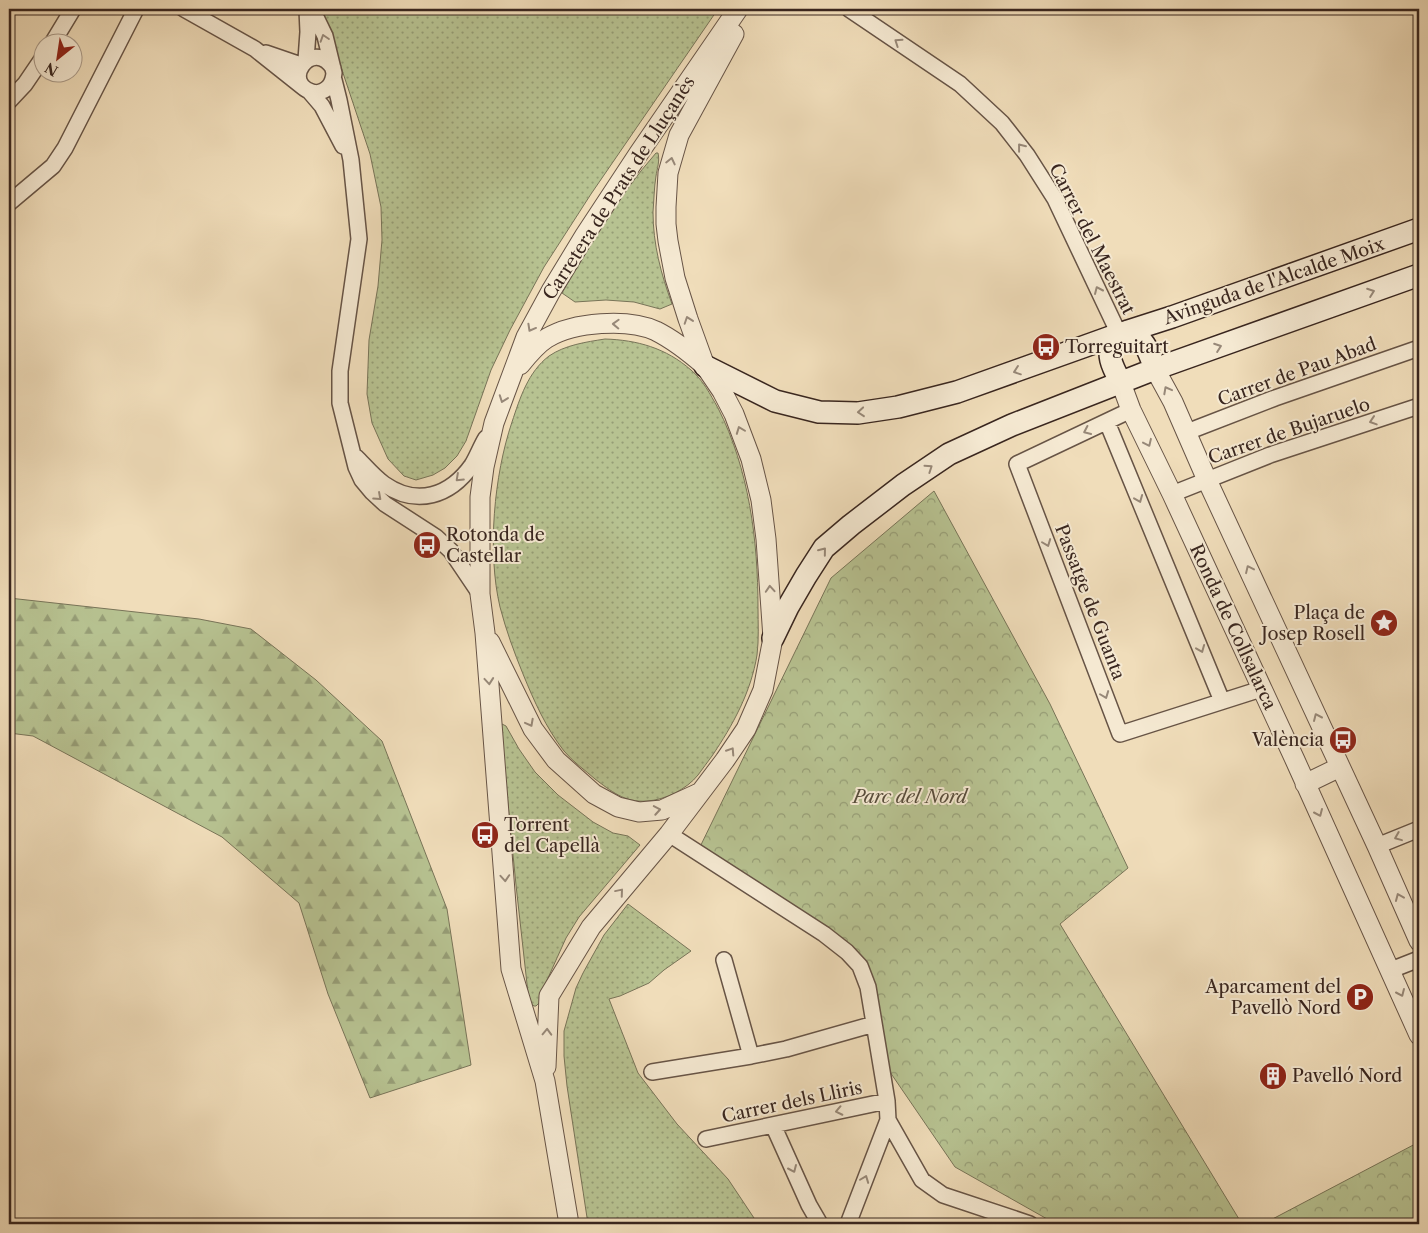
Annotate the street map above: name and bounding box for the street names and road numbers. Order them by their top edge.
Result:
street label: Carretera de Prats de Lluçanès [538,72,700,304]
street label: Carrer del Maestrat [1044,160,1140,319]
street label: Avinguda de l'Alcalde Moix [1160,233,1388,329]
street label: Carrer de Pau Abad [1215,333,1379,411]
street label: Carrer de Bujaruelo [1205,393,1373,469]
street label: Passatge de Guanta [1050,521,1130,683]
street label: Ronda de Collsalarca [1185,541,1281,714]
street label: Carrer dels Lliris [720,1076,864,1128]

